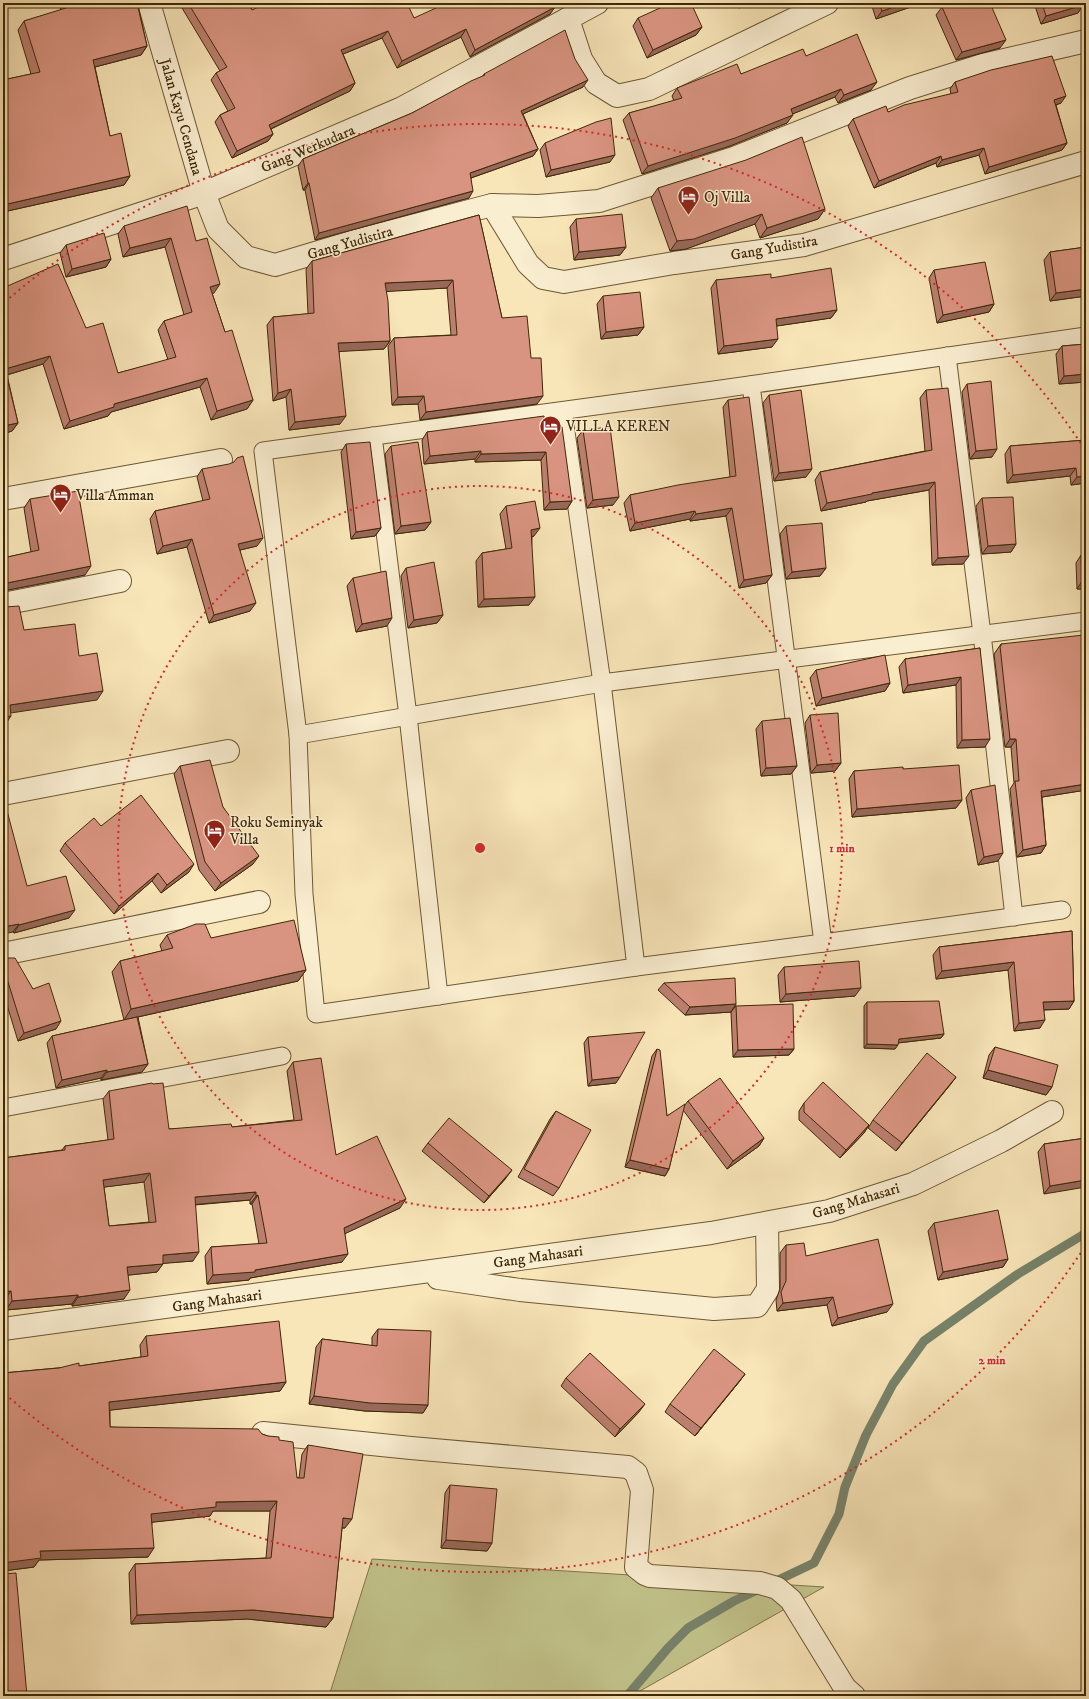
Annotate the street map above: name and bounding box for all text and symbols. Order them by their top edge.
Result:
street label: Jalan Kayu Cendana [155,55,207,178]
street label: Gang Werkudara [258,120,358,177]
hotel icon: Oj Villa [675,184,701,217]
place label: Oj Villa [704,188,751,207]
street label: Gang Yudistira [305,222,395,264]
street label: Gang Yudistira [729,231,820,265]
hotel icon: VILLA KEREN [537,413,563,446]
place label: VILLA KEREN [565,417,670,436]
hotel icon: Villa Amman [47,482,73,515]
place label: Villa Amman [75,486,154,505]
place label: Roku Seminyak Villa [229,813,323,849]
hotel icon: Roku Seminyak Villa [201,818,227,851]
centre of rings [473,841,487,855]
text: 1 min [829,841,855,856]
street label: Gang Mahasari [810,1179,902,1223]
street label: Gang Mahasari [492,1241,584,1273]
street label: Gang Mahasari [171,1285,263,1317]
text: 2 min [979,1353,1006,1368]

